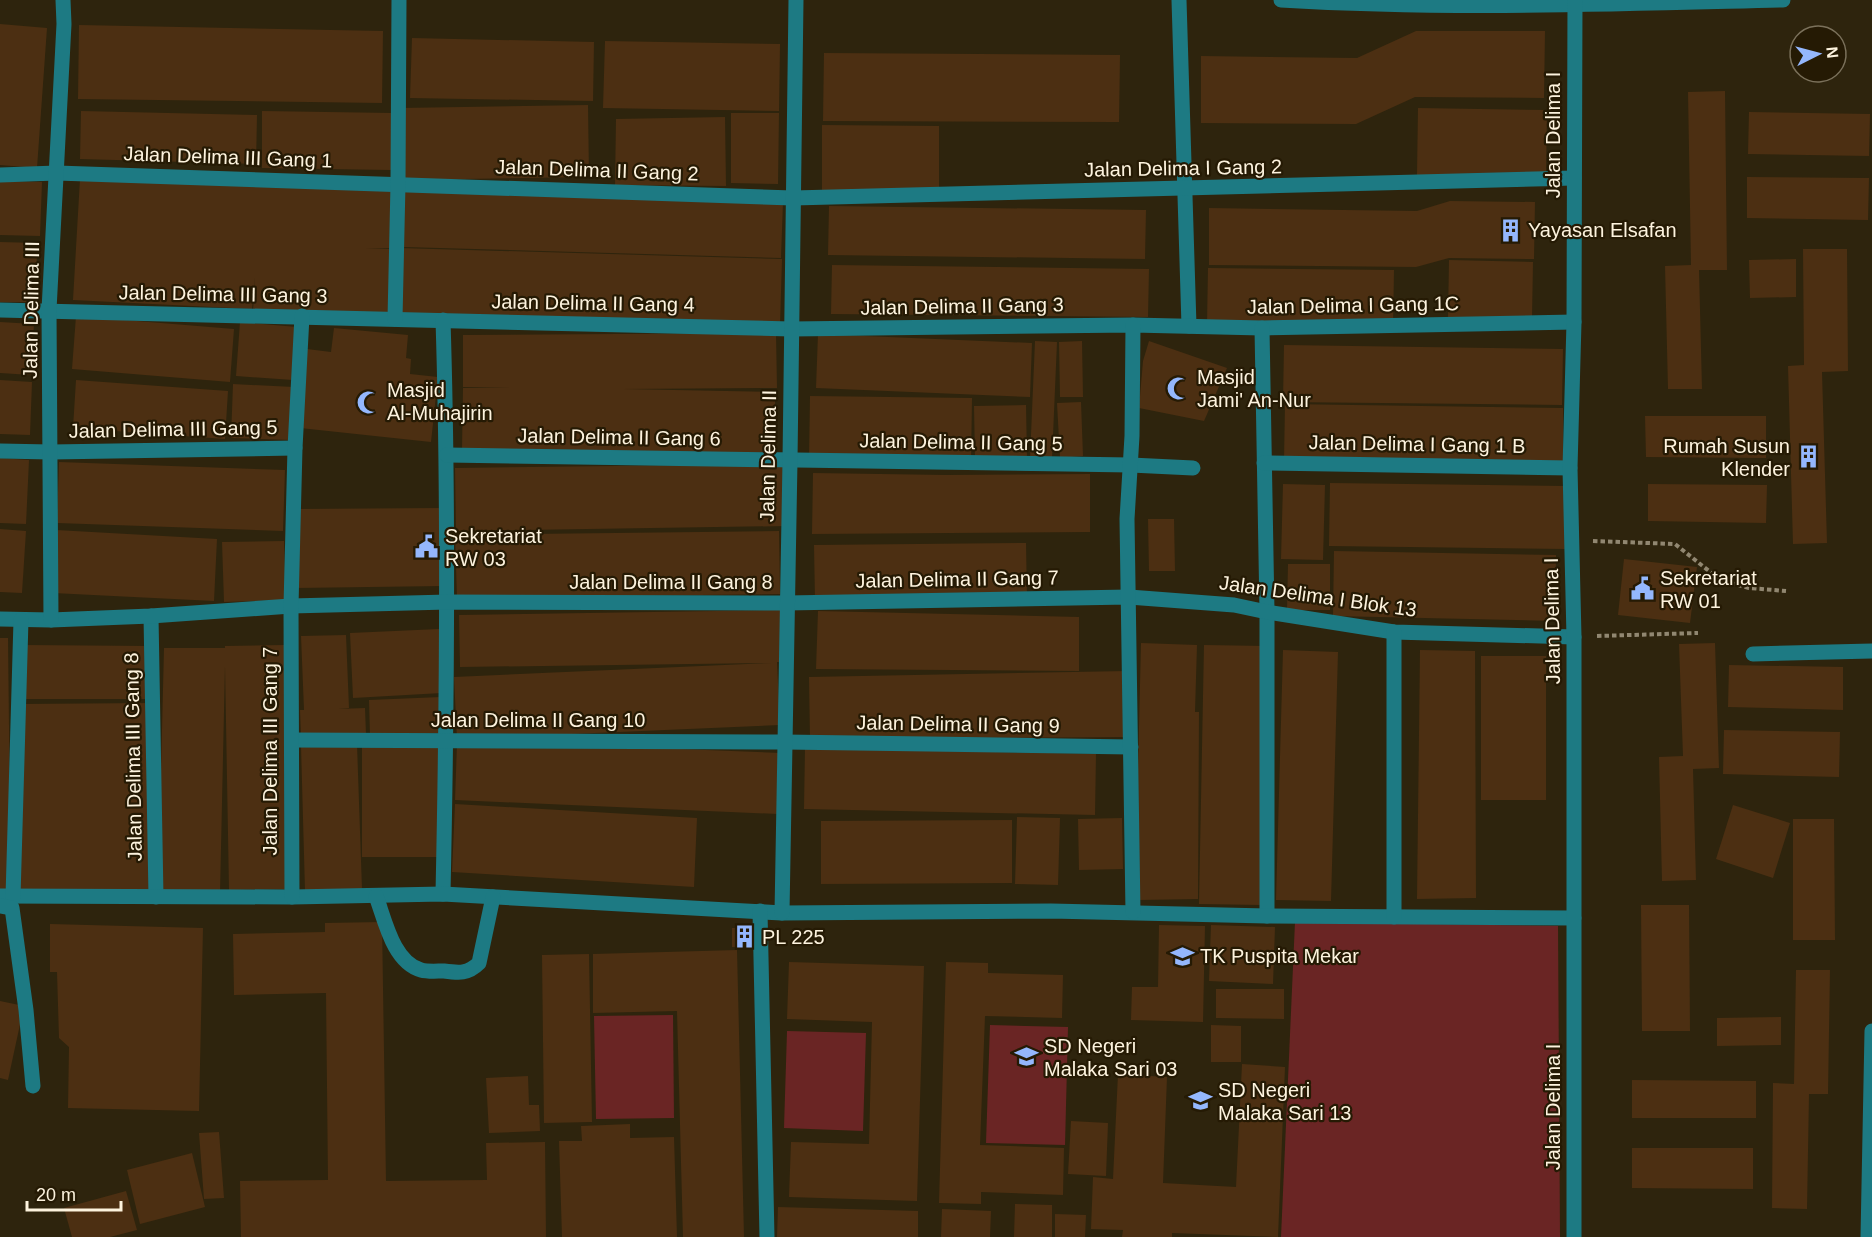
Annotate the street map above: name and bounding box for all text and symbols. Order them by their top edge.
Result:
north arrow [1788,24,1848,84]
text: N [1823,46,1841,59]
street label: Jalan Delima I [1542,72,1564,198]
street label: Jalan Delima III Gang 1 [123,142,333,172]
street label: Jalan Delima II Gang 2 [495,155,699,185]
street label: Jalan Delima I Gang 2 [1084,155,1282,181]
building icon: Yayasan Elsafan [1497,217,1523,243]
place label: Yayasan Elsafan [1528,219,1677,241]
street label: Jalan Delima III [19,241,43,379]
street label: Jalan Delima III Gang 3 [118,281,328,307]
street label: Jalan Delima II Gang 4 [491,290,695,316]
street label: Jalan Delima I Gang 1C [1247,292,1459,318]
street label: Jalan Delima II Gang 3 [860,293,1064,319]
place label: Masjid Jami' An-Nur [1197,366,1311,411]
mosque icon: Masjid Jami' An-Nur [1166,375,1192,401]
place label: Masjid Al-Muhajirin [387,379,493,424]
mosque icon: Masjid Al-Muhajirin [356,389,382,415]
street label: Jalan Delima II [756,390,780,522]
street label: Jalan Delima III Gang 5 [68,416,278,442]
street label: Jalan Delima II Gang 6 [517,424,721,450]
street label: Jalan Delima II Gang 5 [859,429,1063,455]
street label: Jalan Delima I Gang 1 B [1308,431,1526,457]
place label: Rumah Susun Klender [1663,435,1790,480]
building icon: Rumah Susun Klender [1795,444,1821,470]
place label: Sekretariat RW 03 [445,525,542,570]
public building icon: Sekretariat RW 03 [414,534,440,560]
street label: Jalan Delima I [1540,557,1564,685]
street label: Jalan Delima II Gang 7 [855,566,1059,592]
place label: Sekretariat RW 01 [1660,567,1757,612]
street label: Jalan Delima II Gang 8 [569,571,773,593]
street label: Jalan Delima I Blok 13 [1218,571,1418,621]
public building icon: Sekretariat RW 01 [1629,576,1655,602]
street label: Jalan Delima III Gang 7 [259,647,281,856]
street label: Jalan Delima III Gang 8 [120,652,146,862]
street label: Jalan Delima II Gang 10 [431,709,645,731]
street label: Jalan Delima II Gang 9 [856,711,1060,737]
building icon: PL 225 [731,924,757,950]
place label: PL 225 [762,926,825,948]
school or university icon: TK Puspita Mekar [1169,943,1195,969]
place label: TK Puspita Mekar [1200,945,1359,967]
place label: SD Negeri Malaka Sari 03 [1044,1035,1177,1080]
school or university icon: SD Negeri Malaka Sari 03 [1013,1044,1039,1070]
street label: Jalan Delima I [1542,1044,1564,1170]
place label: SD Negeri Malaka Sari 13 [1218,1079,1351,1124]
school or university icon: SD Negeri Malaka Sari 13 [1187,1088,1213,1114]
scale bar [27,1174,122,1212]
text: 20 m [36,1185,76,1205]

